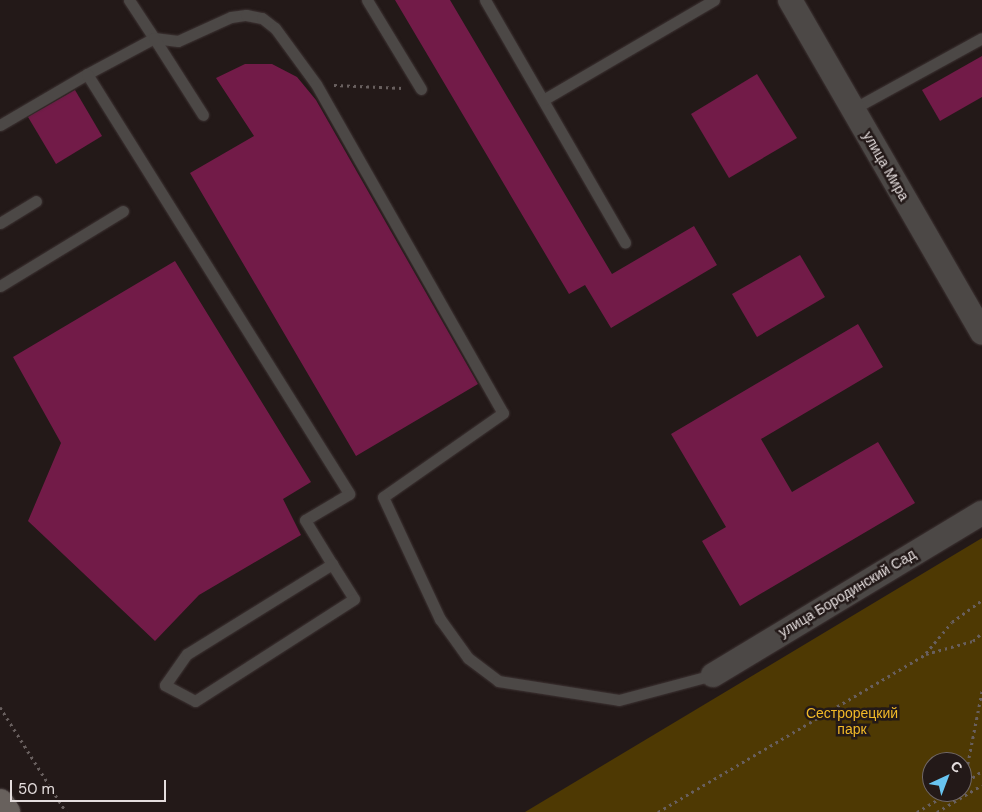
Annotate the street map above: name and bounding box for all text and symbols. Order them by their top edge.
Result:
street label: улица Мира [859,128,913,204]
street label: улица Бородинский Сад [775,545,919,641]
park label: Сестрорецкий парк [806,705,898,738]
north arrow [922,752,972,802]
text: С [947,757,966,777]
scale bar [12,770,169,802]
text: 50 m [18,779,55,799]

